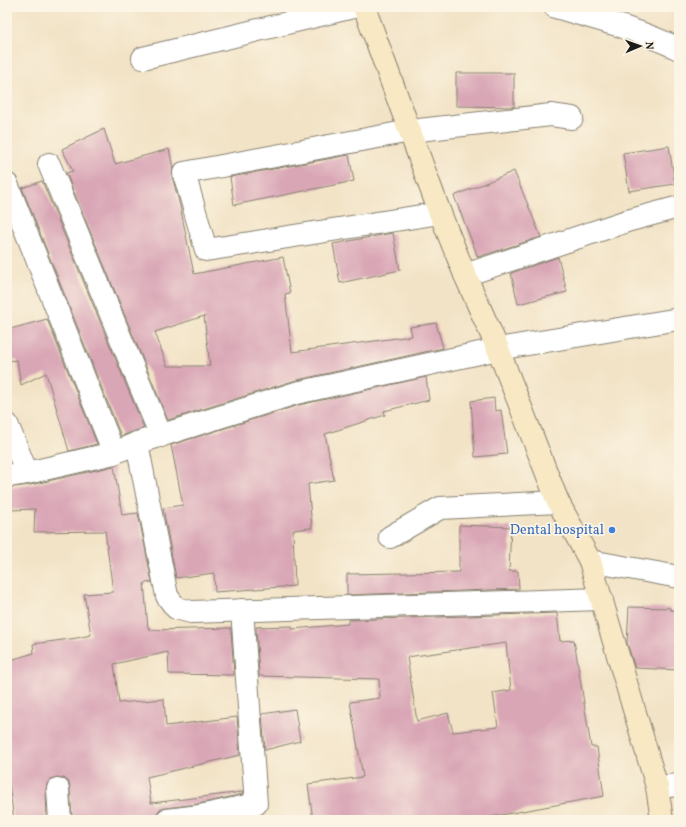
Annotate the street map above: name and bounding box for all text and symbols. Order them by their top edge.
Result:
north arrow [620,26,660,66]
text: N [641,41,656,50]
place label: Dental hospital [510,521,604,540]
marker: Dental hospital [607,525,617,535]

